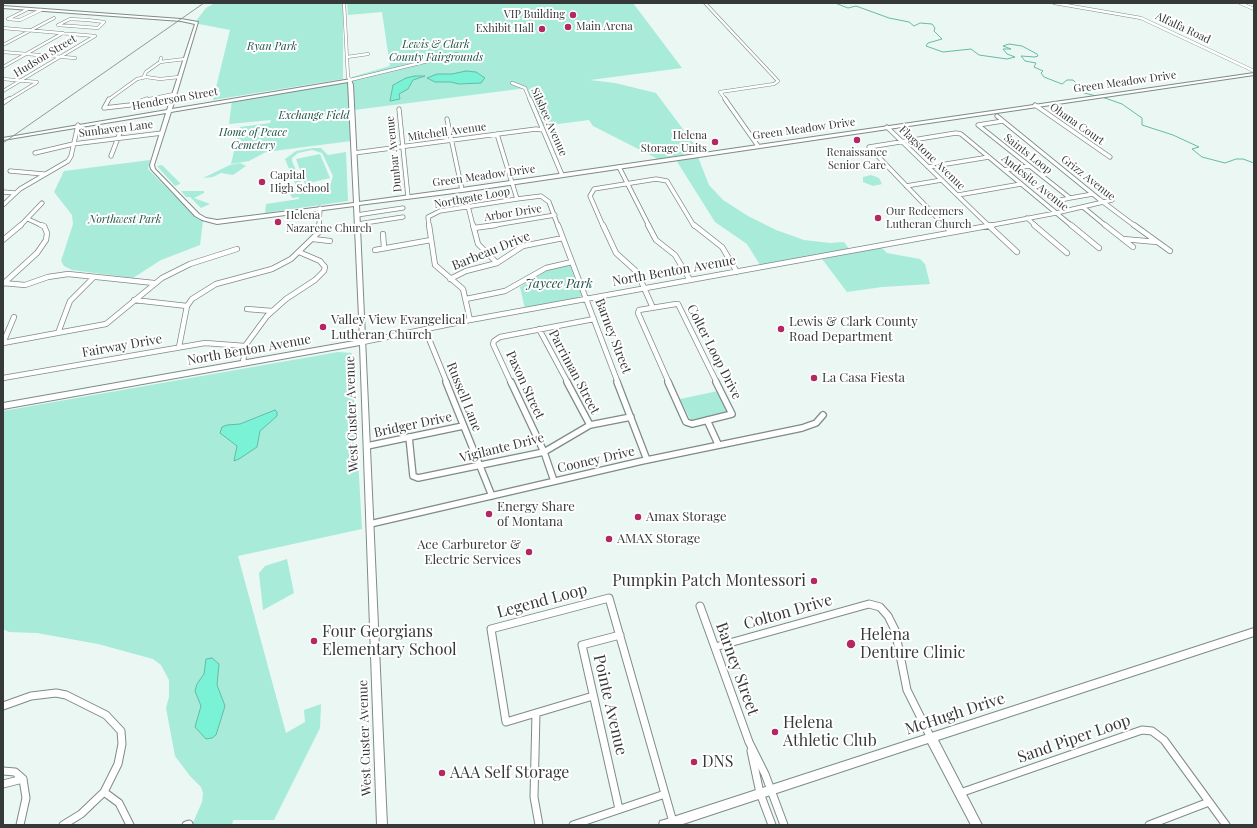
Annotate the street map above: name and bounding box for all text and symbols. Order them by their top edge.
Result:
place label: VIP Building [504,8,565,22]
street label: Alfalfa Road [1153,9,1213,47]
marker: VIP Building [568,10,578,20]
place label: Main Arena [576,20,633,34]
place label: Exhibit Hall [476,22,534,36]
marker: Main Arena [563,22,573,32]
marker: Exhibit Hall [537,24,547,34]
street label: Hudson Street [11,32,79,80]
park label: Lewis & Clark County Fairgrounds [389,38,483,64]
park label: Ryan Park [247,40,297,54]
street label: Green Meadow Drive [1073,68,1177,96]
street label: Henderson Street [131,85,219,113]
street label: Silsbee Avenue [528,86,570,158]
street label: Ohana Court [1047,100,1107,148]
park label: Exchange Field [279,109,349,123]
street label: Dunbar Avenue [383,115,405,193]
street label: Green Meadow Drive [752,115,856,143]
street label: Sunhaven Lane [78,118,154,140]
street label: Mitchell Avenue [407,120,487,144]
street label: Flagstone Avenue [896,123,968,193]
park label: Home of Peace Cemetery [219,126,287,152]
place label: Helena Storage Units [641,129,707,155]
street label: Saints Loop [1001,131,1055,177]
marker: Renaissance Senior Care [852,135,862,145]
marker: Helena Storage Units [710,137,720,147]
place label: Renaissance Senior Care [827,146,887,172]
street label: Andesite Avenue [999,152,1071,214]
street label: Grizz Avenue [1058,153,1118,203]
street label: Green Meadow Drive [432,162,536,190]
place label: Capital High School [270,169,329,195]
marker: Capital High School [257,177,267,187]
street label: Northgate Loop [433,185,511,211]
street label: Arbor Drive [483,202,543,224]
place label: Our Redeemers Lutheran Church [886,205,971,231]
place label: Helena Nazarene Church [286,209,372,235]
park label: Northwest Park [89,213,161,227]
marker: Our Redeemers Lutheran Church [873,213,883,223]
marker: Helena Nazarene Church [273,217,283,227]
street label: Barbeau Drive [450,228,532,274]
street label: North Benton Avenue [611,252,737,290]
park label: Jaycee Park [525,276,593,292]
street label: Barney Street [592,296,634,376]
street label: Colter Loop Drive [683,302,745,402]
place label: Valley View Evangelical Lutheran Church [331,312,465,343]
place label: Lewis & Clark County Road Department [789,314,918,345]
marker: Valley View Evangelical Lutheran Church [318,322,328,332]
marker: Lewis & Clark County Road Department [776,324,786,334]
street label: Parriman Street [545,327,603,417]
street label: Fairway Drive [81,331,163,361]
street label: North Benton Avenue [186,331,312,369]
street label: Paxon Street [502,348,548,422]
street label: West Custer Avenue [342,356,362,472]
street label: Russell Lane [443,360,485,434]
place label: La Casa Fiesta [822,370,905,386]
marker: La Casa Fiesta [809,373,819,383]
street label: Bridger Drive [373,409,453,441]
street label: Vigilante Drive [458,430,546,466]
street label: Cooney Drive [556,444,636,476]
place label: Energy Share of Montana [497,499,575,530]
marker: Energy Share of Montana [484,509,494,519]
place label: Amax Storage [646,509,727,525]
marker: Amax Storage [633,512,643,522]
place label: AMAX Storage [617,531,700,547]
marker: AMAX Storage [604,534,614,544]
place label: Ace Carburetor & Electric Services [417,537,521,568]
marker: Ace Carburetor & Electric Services [524,547,534,557]
place label: Pumpkin Patch Montessori [612,571,806,591]
marker: Pumpkin Patch Montessori [809,576,819,586]
street label: Legend Loop [495,580,589,622]
street label: Colton Drive [741,590,835,634]
street label: Barney Street [711,620,763,718]
place label: Four Georgians Elementary School [322,622,457,660]
place label: Helena Denture Clinic [860,625,965,663]
marker: Four Georgians Elementary School [309,636,319,646]
marker: Helena Denture Clinic [845,638,857,650]
street label: Pointe Avenue [589,653,631,757]
street label: West Custer Avenue [355,680,375,796]
street label: McHugh Drive [903,689,1007,739]
street label: Sand Piper Loop [1015,711,1133,767]
place label: Helena Athletic Club [783,713,877,751]
marker: Helena Athletic Club [770,727,780,737]
place label: DNS [702,752,733,772]
marker: DNS [689,757,699,767]
place label: AAA Self Storage [450,763,569,783]
marker: AAA Self Storage [437,768,447,778]

